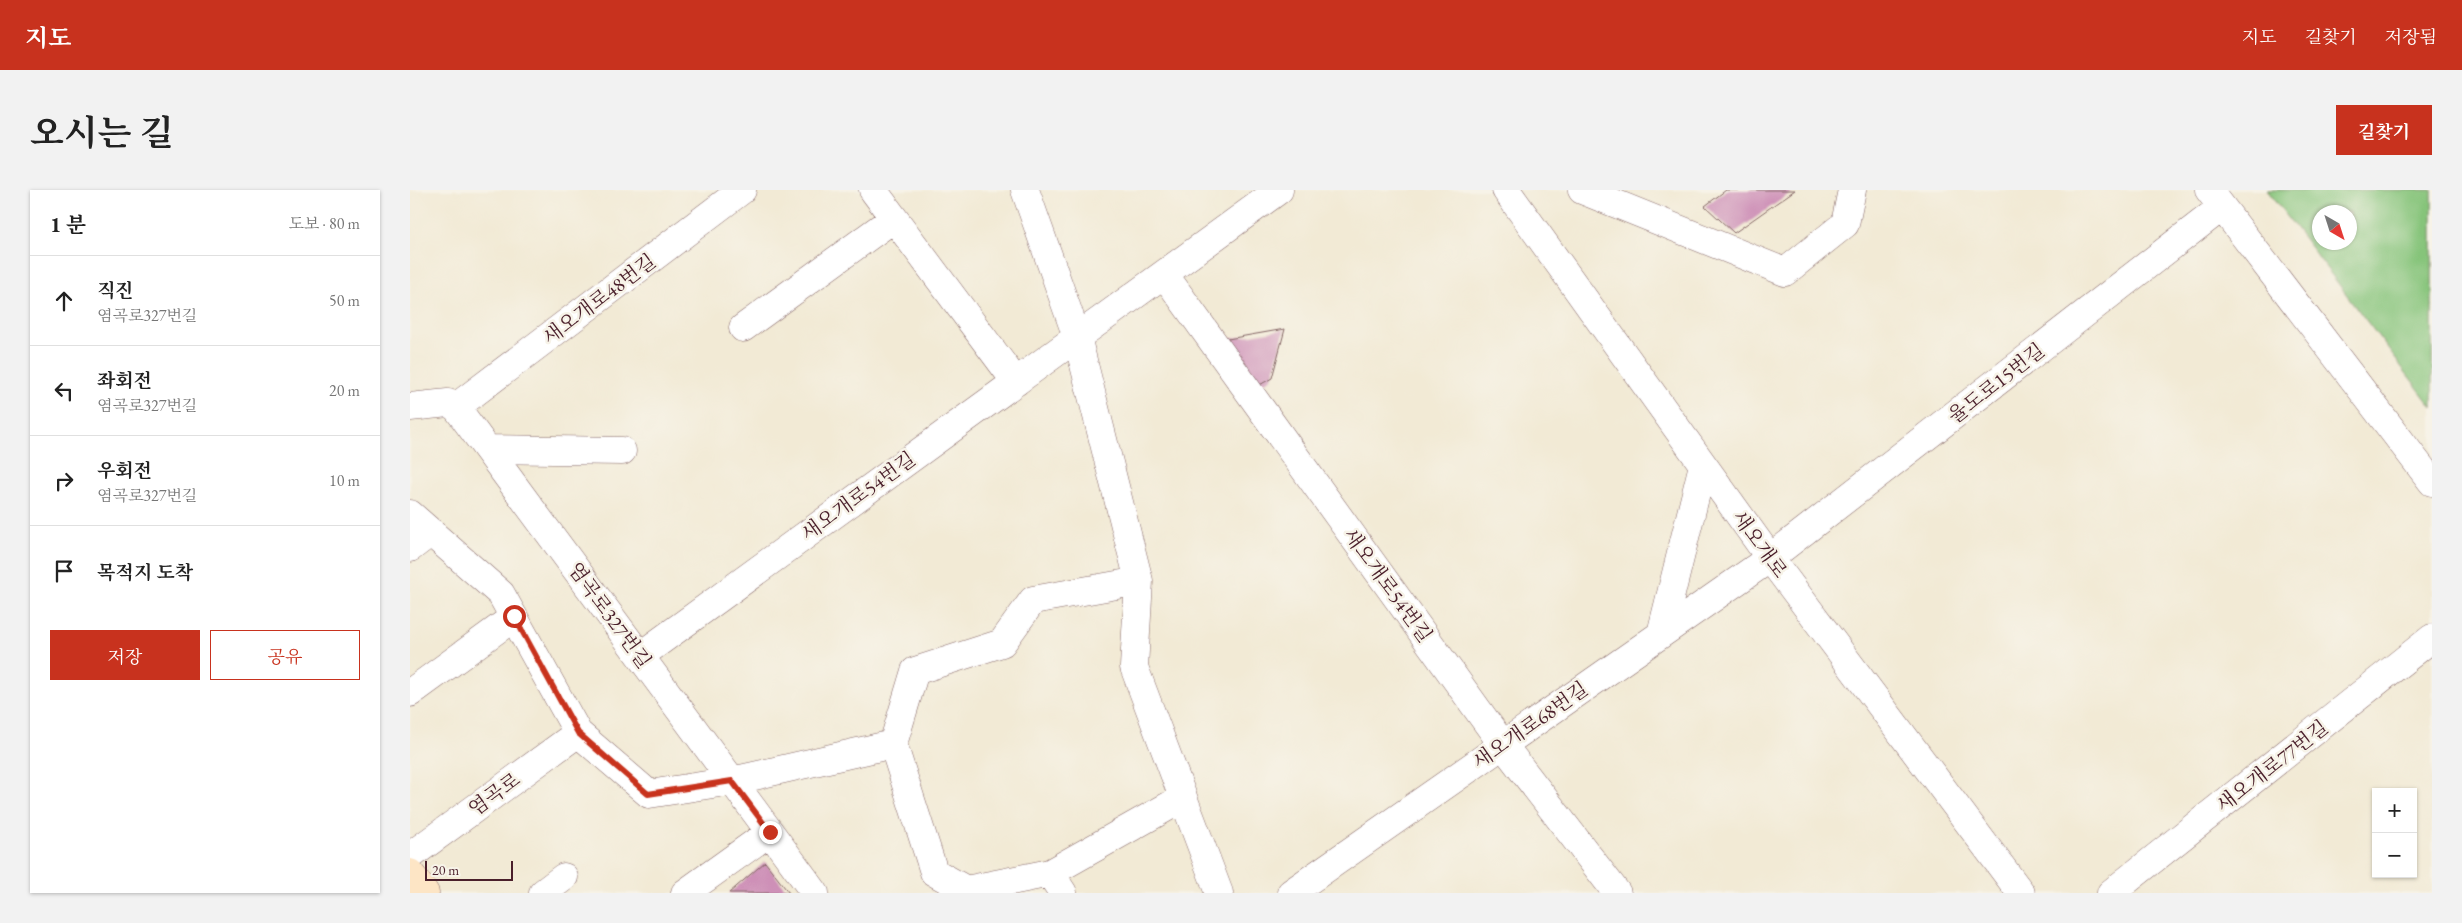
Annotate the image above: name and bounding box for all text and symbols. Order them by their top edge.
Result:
text: 지도 [25,22,71,53]
text: 지도 [2242,25,2277,48]
text: 길찾기 [2305,25,2357,48]
text: 저장됨 [2385,25,2437,48]
button: 길찾기 [2336,105,2432,155]
text: 오시는 길 [30,110,174,155]
north arrow [2312,205,2357,250]
text: 1 분 [50,211,86,238]
text: 도보 · 80 m [288,213,360,234]
street label: 새오개로48번길 [537,248,661,350]
text: 직진 [97,278,134,303]
icon: ahead [50,287,78,315]
text: 50 m [329,290,360,311]
text: 염곡로327번길 [97,305,197,326]
street label: 율도로15번길 [1942,337,2050,429]
text: 좌회전 [97,368,152,393]
icon: left [50,377,78,405]
text: 20 m [329,380,360,401]
text: 염곡로327번길 [97,395,197,416]
street label: 새오개로54번길 [796,446,920,546]
text: 우회전 [97,458,152,483]
icon: right [50,467,78,495]
text: 10 m [329,470,360,491]
text: 염곡로327번길 [97,485,197,506]
street label: 새오개로 [1727,505,1793,583]
street label: 새오개로54번길 [1338,523,1438,647]
icon: arrive [50,557,78,585]
street label: 염곡로327번길 [563,557,657,673]
text: 목적지 도착 [97,560,193,585]
route start [503,605,526,628]
button: 저장 [50,630,200,680]
button: 공유 [210,630,360,680]
street label: 새오개로68번길 [1467,676,1593,774]
street label: 새오개로77번길 [2211,714,2333,818]
street label: 염곡로 [463,766,525,822]
map controls [2372,788,2417,878]
button: + [2372,788,2417,833]
route end [759,821,782,844]
button: − [2372,833,2417,878]
scale bar [425,858,512,881]
text: 20 m [432,861,459,879]

